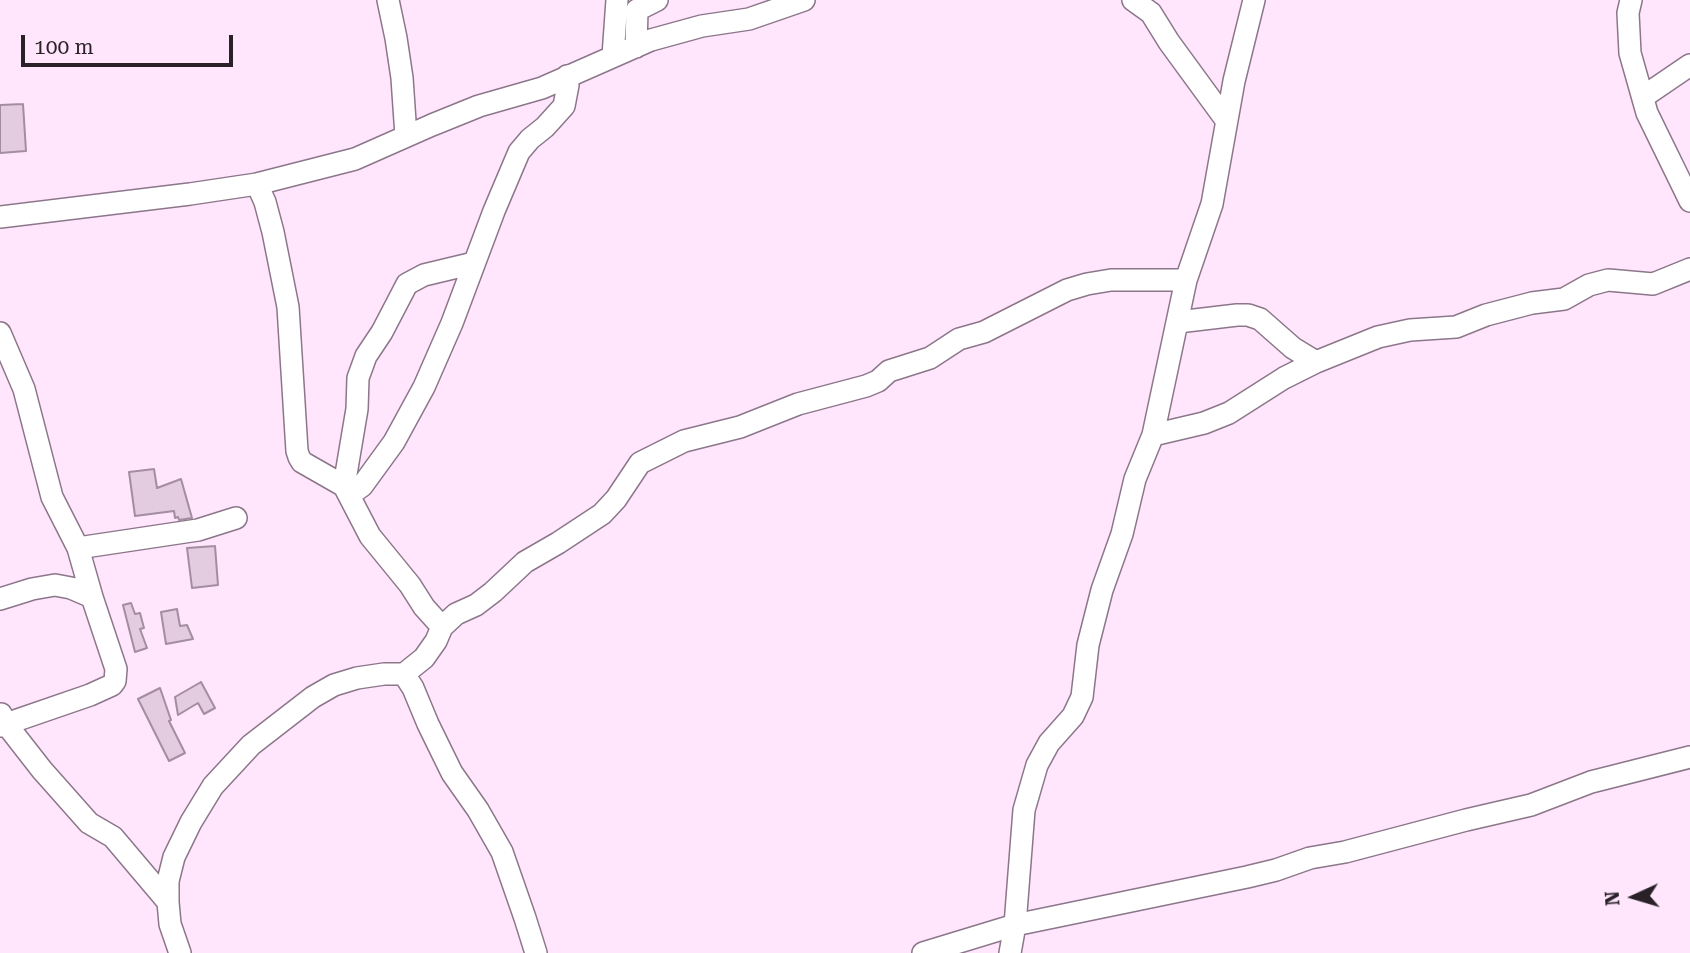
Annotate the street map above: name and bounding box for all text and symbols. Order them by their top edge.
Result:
scale bar [24,21,236,65]
text: 100 m [34,35,94,59]
north arrow [1599,862,1669,932]
text: N [1601,890,1625,907]

